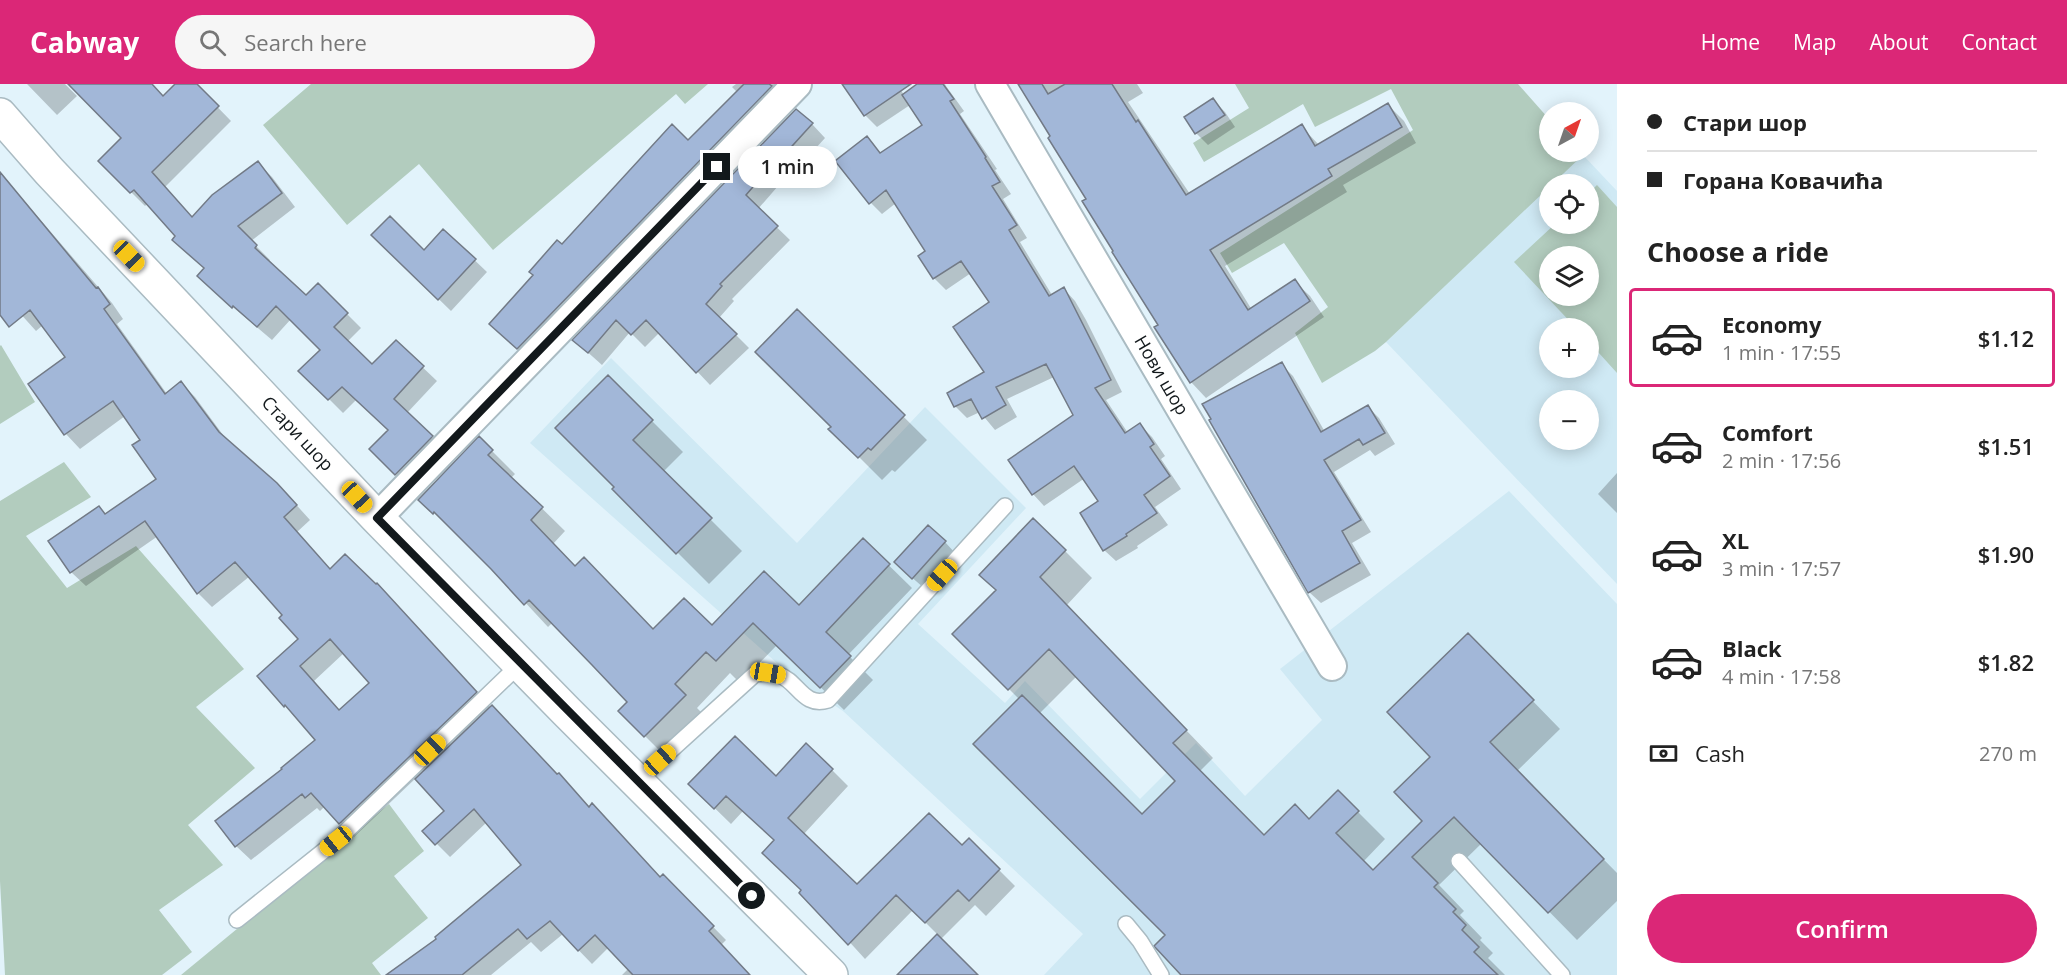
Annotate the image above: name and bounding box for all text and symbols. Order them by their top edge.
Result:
search box [175,15,595,69]
text: Cabway [30,23,139,61]
icon: search [196,26,229,59]
text: Search here [244,27,367,57]
text: Home [1701,28,1760,56]
text: Map [1793,28,1836,56]
text: About [1869,28,1929,56]
text: Contact [1962,28,2037,56]
north arrow [1539,102,1599,162]
map controls [1539,102,1599,450]
text: Стари шор [1683,107,1807,137]
callout: 1 min [738,146,837,188]
route end [703,153,730,180]
text: 1 min [761,153,815,180]
text: Горана Ковачића [1683,165,1883,195]
button: locate [1539,174,1599,234]
text: Choose a ride [1647,233,1829,270]
car [110,237,148,275]
button: layers [1539,246,1599,306]
text: Economy [1722,309,1821,339]
icon: car [1650,311,1704,365]
button: + [1539,318,1599,378]
text: $1.12 [1978,323,2034,353]
street label: Нови шор [1129,331,1195,419]
text: 1 min · 17:55 [1722,339,1841,366]
street label: Стари шор [257,390,339,476]
button: − [1539,390,1599,450]
text: Comfort [1722,417,1813,447]
icon: car [1650,419,1704,473]
text: $1.51 [1978,431,2034,461]
text: 2 min · 17:56 [1722,447,1841,474]
car [338,478,376,516]
text: XL [1722,525,1749,555]
icon: car [1650,527,1704,581]
text: $1.90 [1978,539,2034,569]
text: 3 min · 17:57 [1722,555,1841,582]
car [923,556,961,594]
text: Black [1722,633,1782,663]
icon: car [1650,635,1704,689]
text: $1.82 [1978,647,2034,677]
car [749,661,787,685]
text: 4 min · 17:58 [1722,663,1841,690]
car [411,731,449,769]
icon: cash [1647,737,1680,770]
text: Cash [1695,738,1745,768]
text: 270 m [1979,740,2037,767]
car [641,741,679,779]
car [316,823,356,859]
route start [738,882,765,909]
button: Confirm [1647,894,2037,963]

